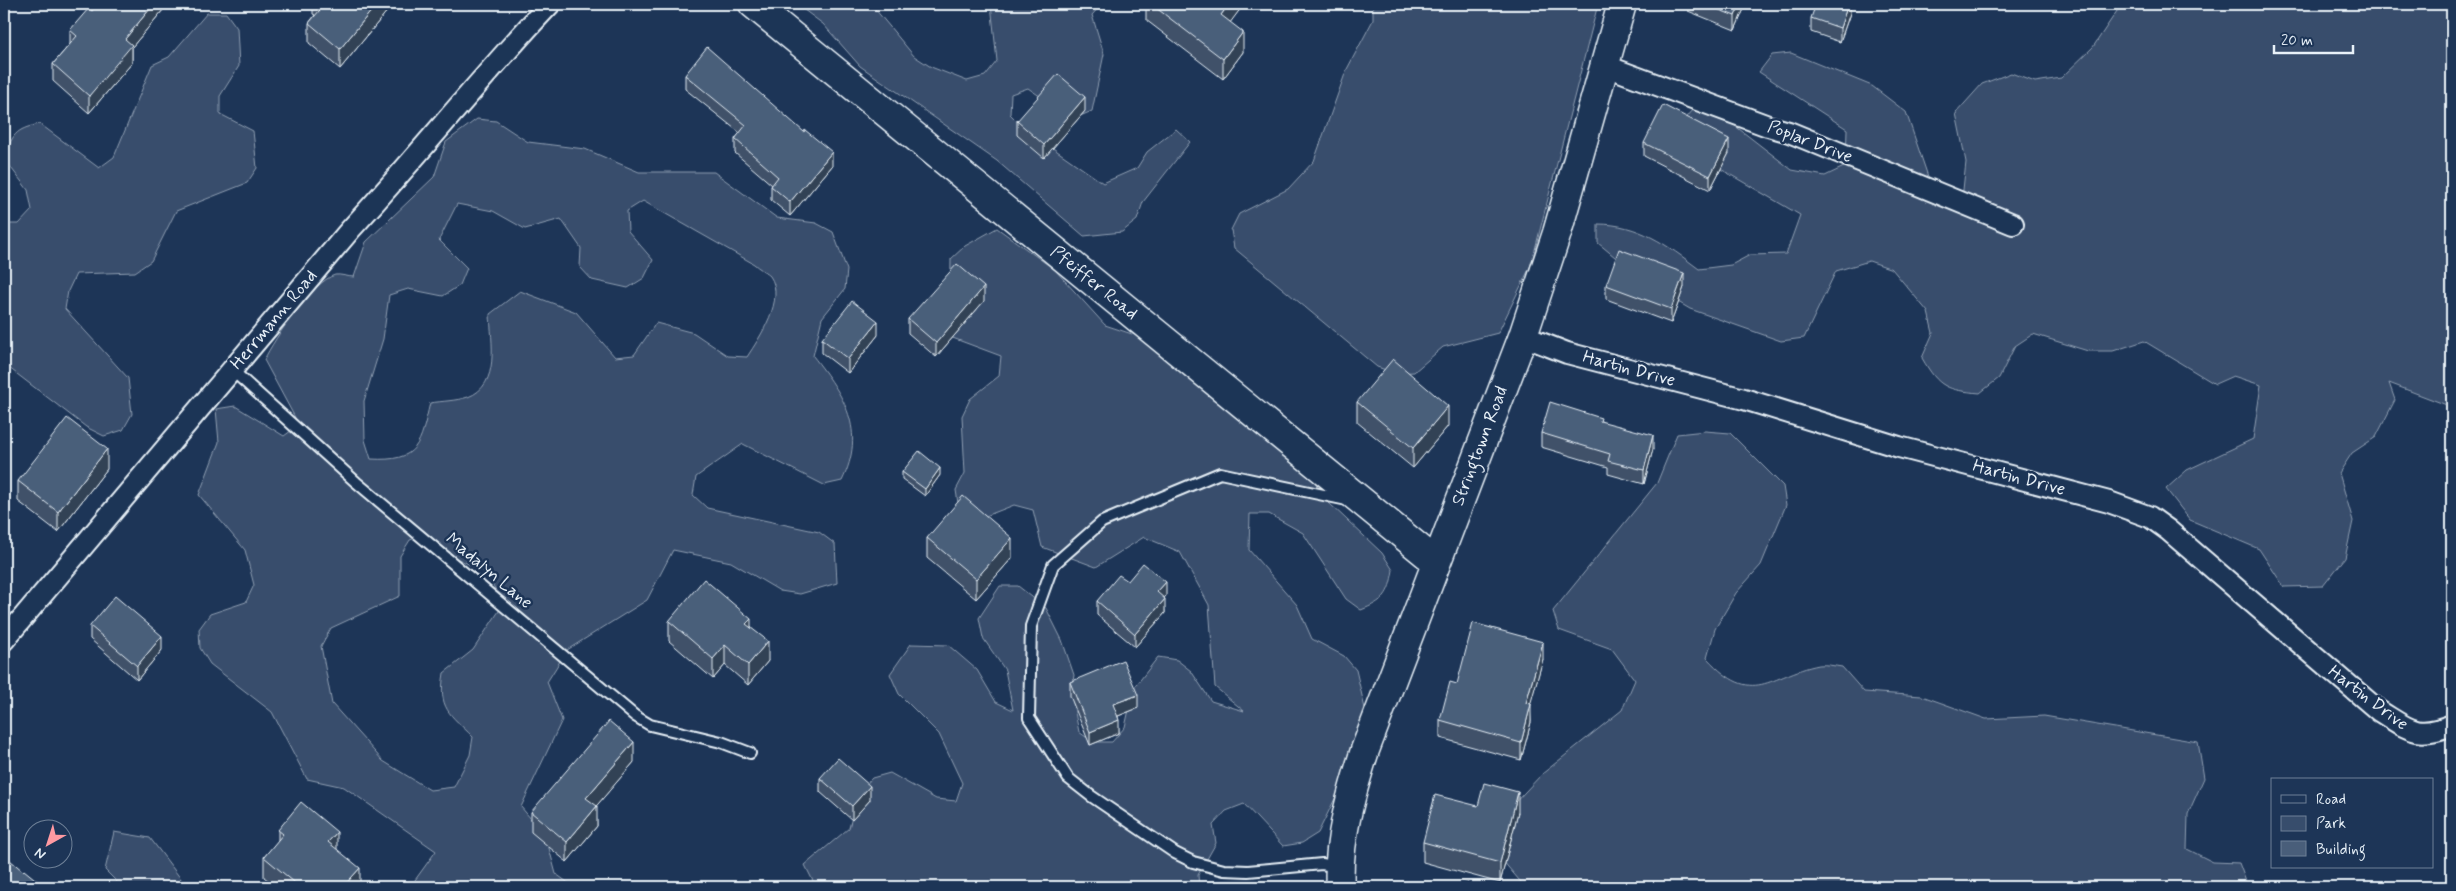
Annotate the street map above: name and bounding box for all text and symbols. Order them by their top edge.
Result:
scale bar [2274,22,2352,54]
text: 20 m [2281,31,2313,51]
street label: Poplar Drive [1764,115,1856,169]
street label: Pfeiffer Road [1045,240,1143,326]
street label: Herrmann Road [225,265,323,375]
street label: Hartin Drive [1580,345,1678,393]
street label: Stringtown Road [1446,383,1516,510]
street label: Hartin Drive [1970,454,2068,502]
street label: Madalyn Lane [440,527,538,615]
street label: Hartin Drive [2323,660,2413,736]
legend [2271,778,2434,868]
text: Road [2316,790,2346,810]
text: Park [2316,814,2346,834]
north arrow [22,818,72,868]
text: Building [2316,840,2366,861]
text: N [31,843,50,863]

